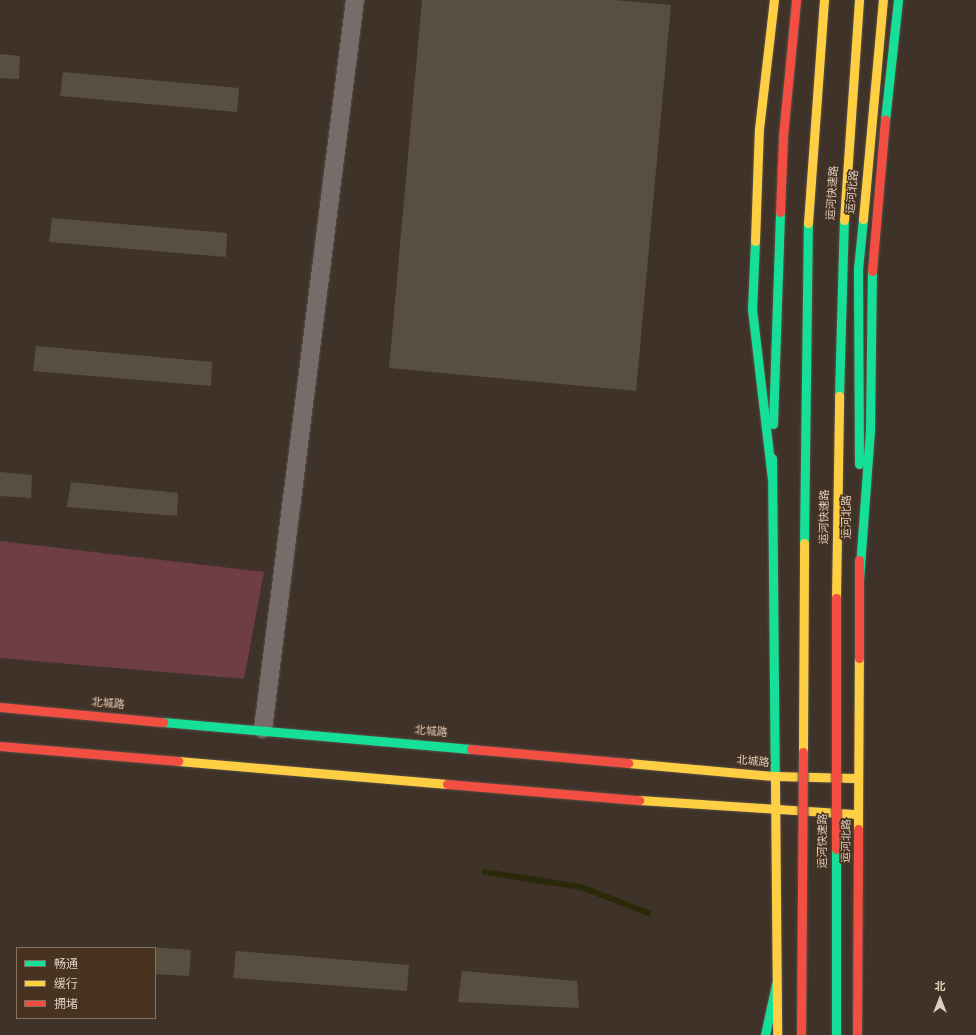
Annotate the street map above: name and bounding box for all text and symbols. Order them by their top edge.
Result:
street label: 运河快速路 [824,165,842,221]
street label: 运河北路 [845,170,861,214]
street label: 运河快速路 [818,489,832,545]
street label: 运河北路 [840,495,854,539]
street label: 北城路 [91,696,125,712]
street label: 北城路 [414,724,448,740]
street label: 北城路 [736,754,770,770]
street label: 运河快速路 [816,814,830,868]
street label: 运河北路 [840,819,854,863]
legend [16,947,156,1019]
text: 畅通 [54,957,78,972]
text: 缓行 [54,977,78,992]
north arrow [920,979,960,1019]
text: 北 [935,980,946,993]
text: 拥堵 [54,997,78,1012]

